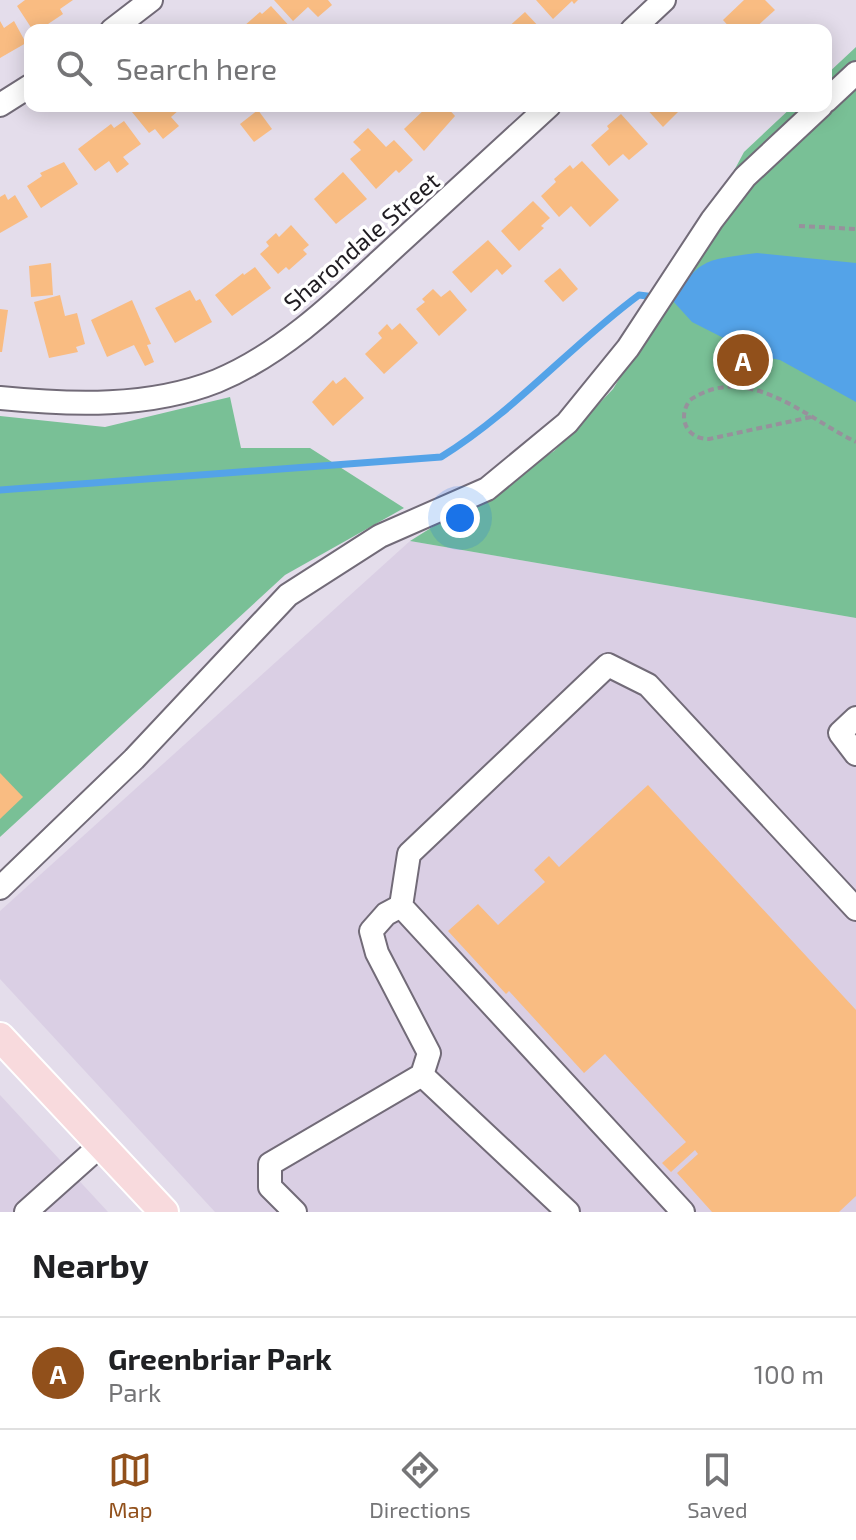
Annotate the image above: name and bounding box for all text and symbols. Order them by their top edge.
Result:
search box [24,24,832,112]
icon: search [52,46,96,90]
text: Search here [116,50,277,86]
street label: Sharondale Street [277,166,445,316]
pin: A [717,330,769,390]
your location [440,498,480,538]
text: Nearby [32,1244,149,1285]
text: Greenbriar Park [108,1340,332,1376]
text: A [50,1358,66,1389]
text: 100 m [754,1358,824,1389]
text: Park [108,1376,161,1407]
tab: Map [108,1448,152,1522]
tab: Directions [369,1448,471,1522]
tab: Saved [687,1448,748,1522]

